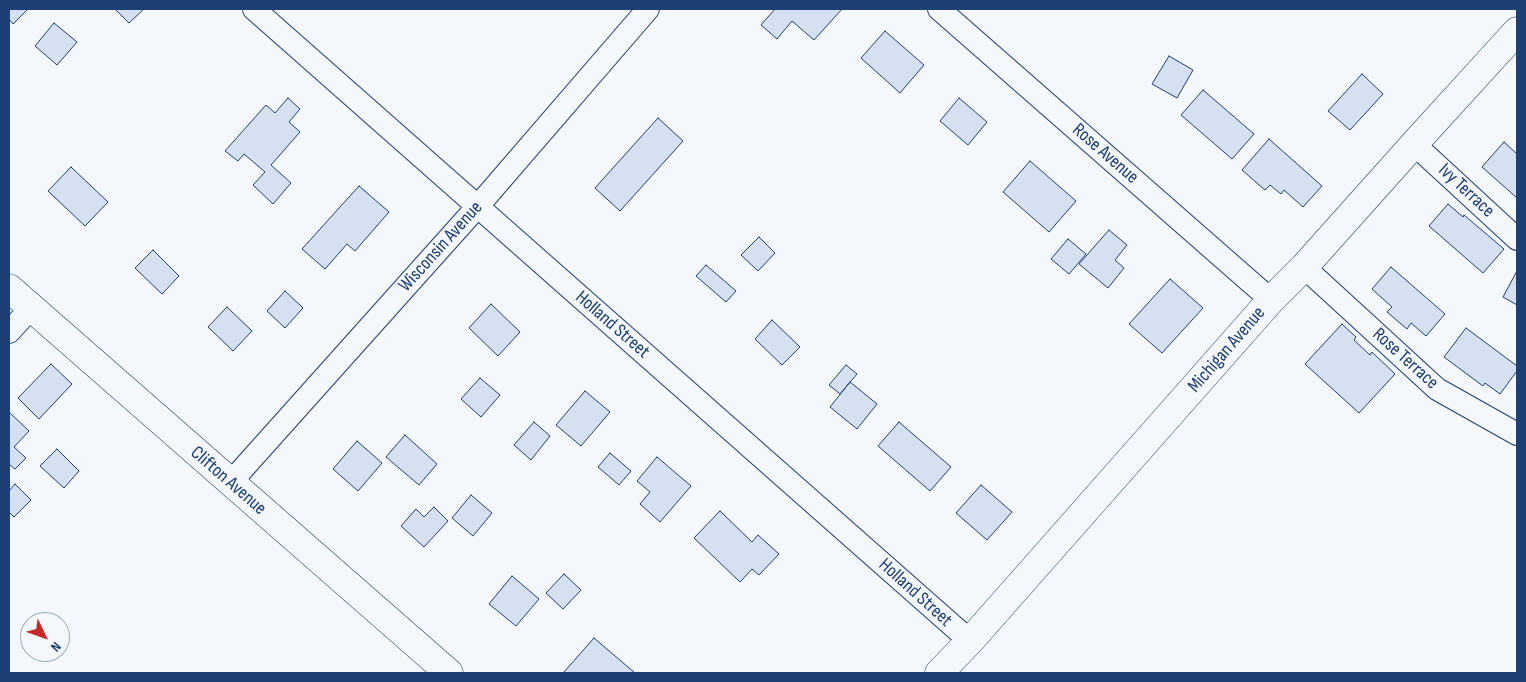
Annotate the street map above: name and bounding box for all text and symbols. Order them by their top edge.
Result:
street label: Rose Avenue [1067,119,1143,189]
street label: Ivy Terrace [1433,159,1499,223]
street label: Wisconsin Avenue [394,197,488,297]
street label: Holland Street [570,287,654,363]
street label: Michigan Avenue [1184,302,1270,398]
street label: Rose Terrace [1367,323,1443,395]
street label: Clifton Avenue [185,442,271,520]
street label: Holland Street [874,554,956,632]
north arrow [20,612,70,662]
text: N [47,638,65,655]

